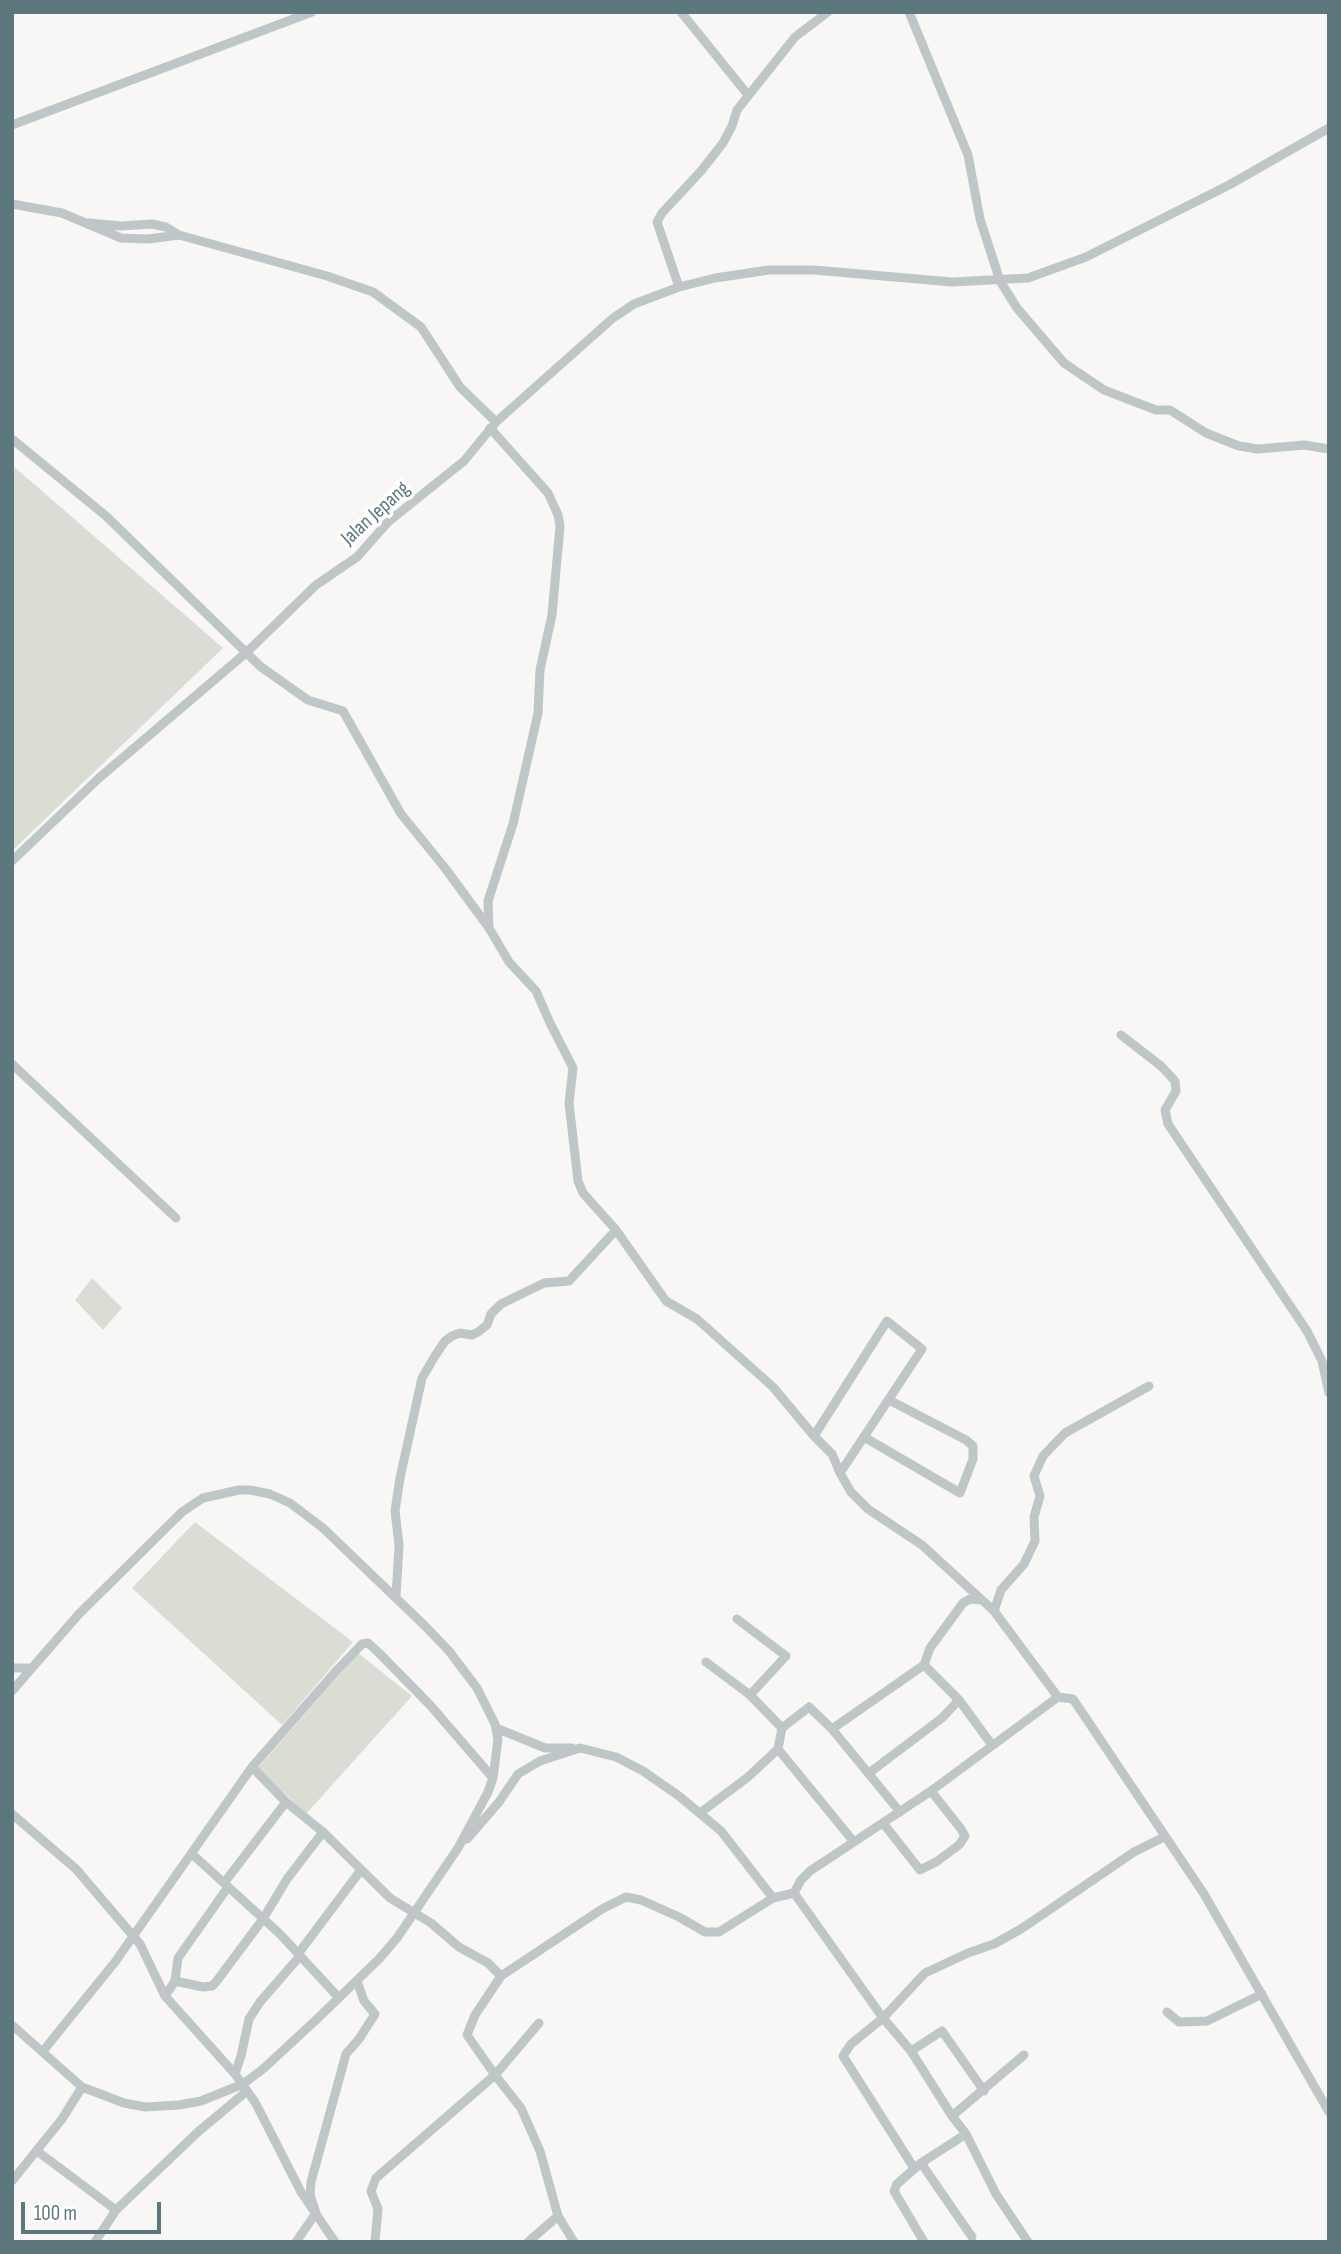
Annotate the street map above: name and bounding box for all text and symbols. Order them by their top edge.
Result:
street label: Jalan Jepang [337,477,415,551]
scale bar [24,2188,164,2232]
text: 100 m [34,2201,77,2226]

